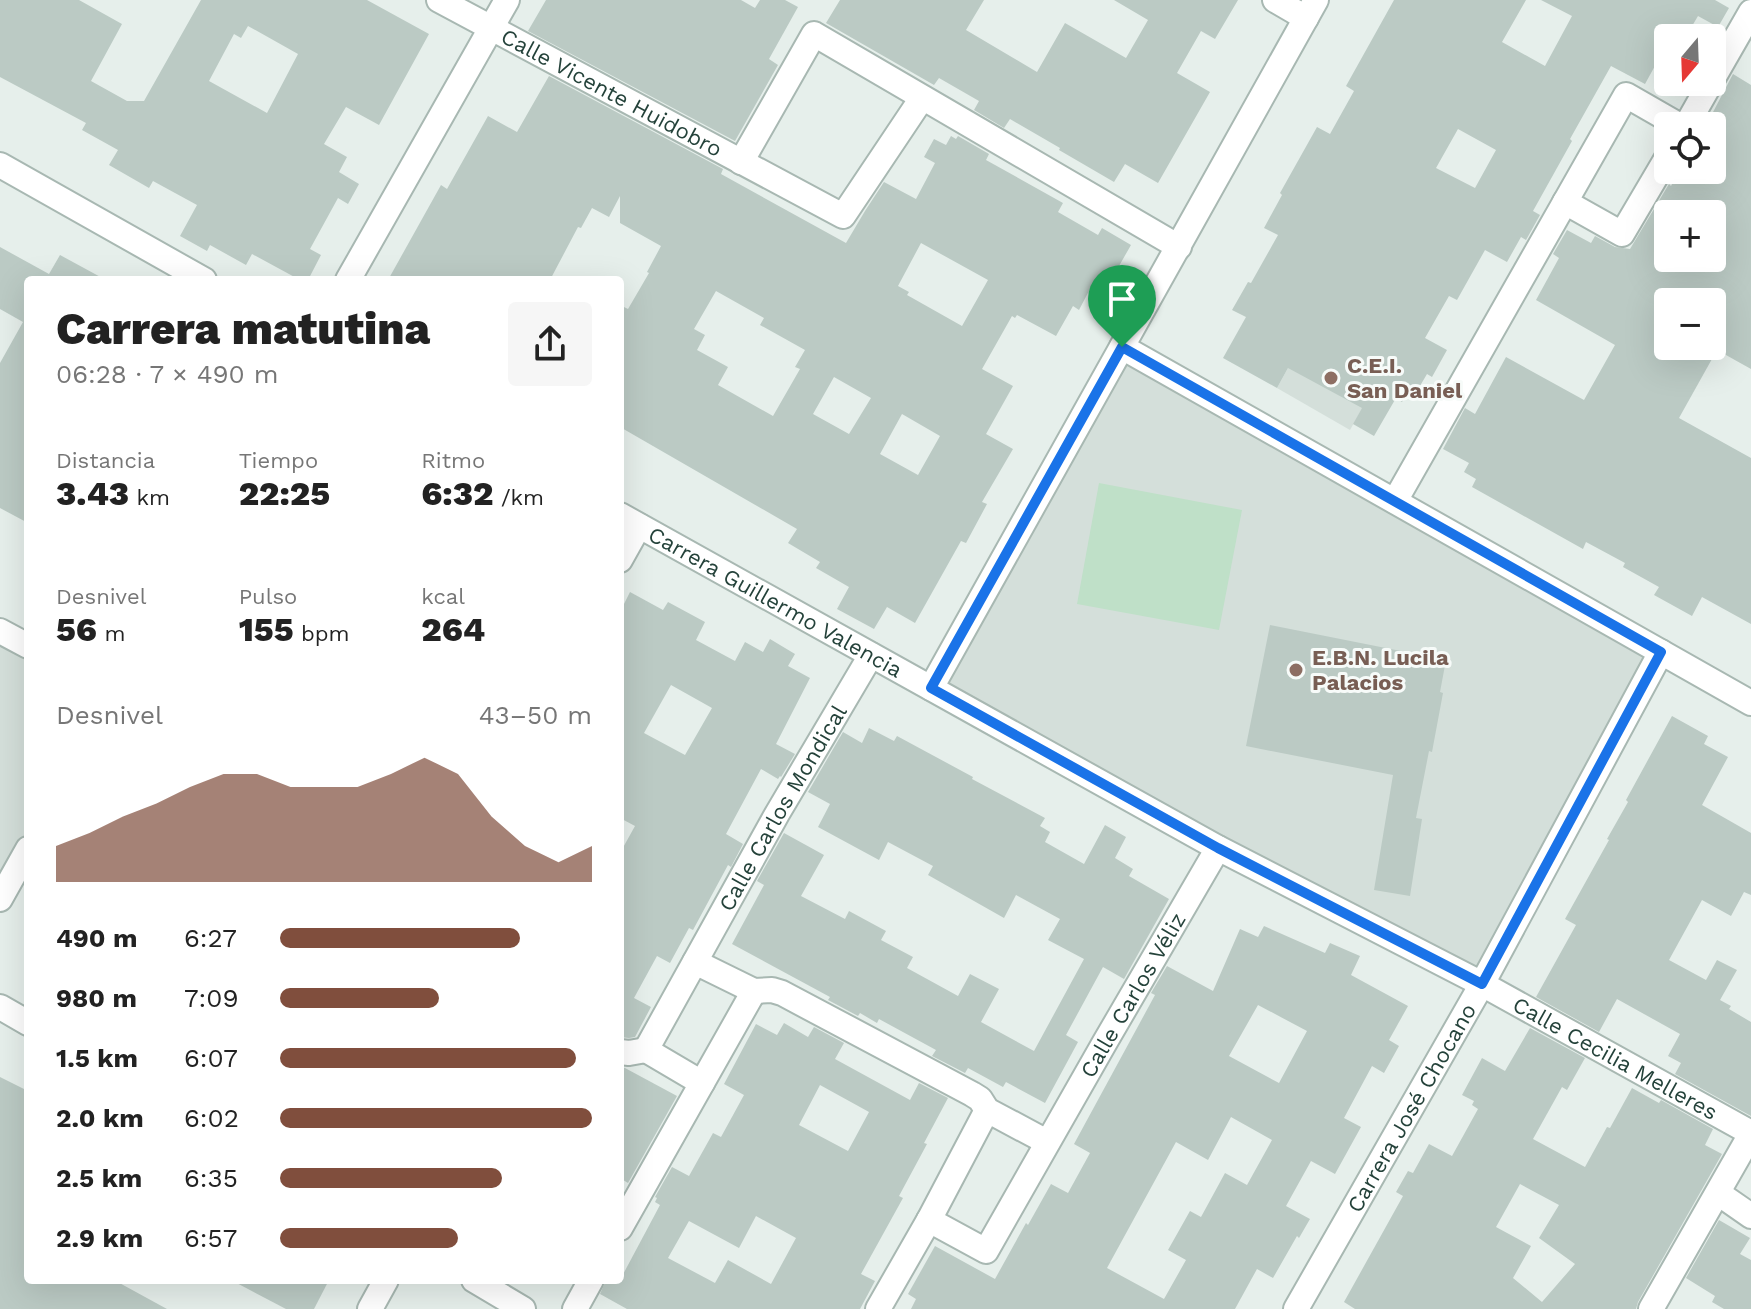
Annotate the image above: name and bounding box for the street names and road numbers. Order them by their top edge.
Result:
street label: Calle Vicente Huidobro [497,24,726,162]
street label: Carrera Guillermo Valencia [644,521,907,683]
street label: Calle Carlos Mondical [714,700,852,915]
street label: Calle Carlos Véliz [1075,908,1191,1082]
street label: Calle Cecilia Melleres [1509,992,1722,1125]
street label: Carrera José Chocano [1342,999,1481,1217]

